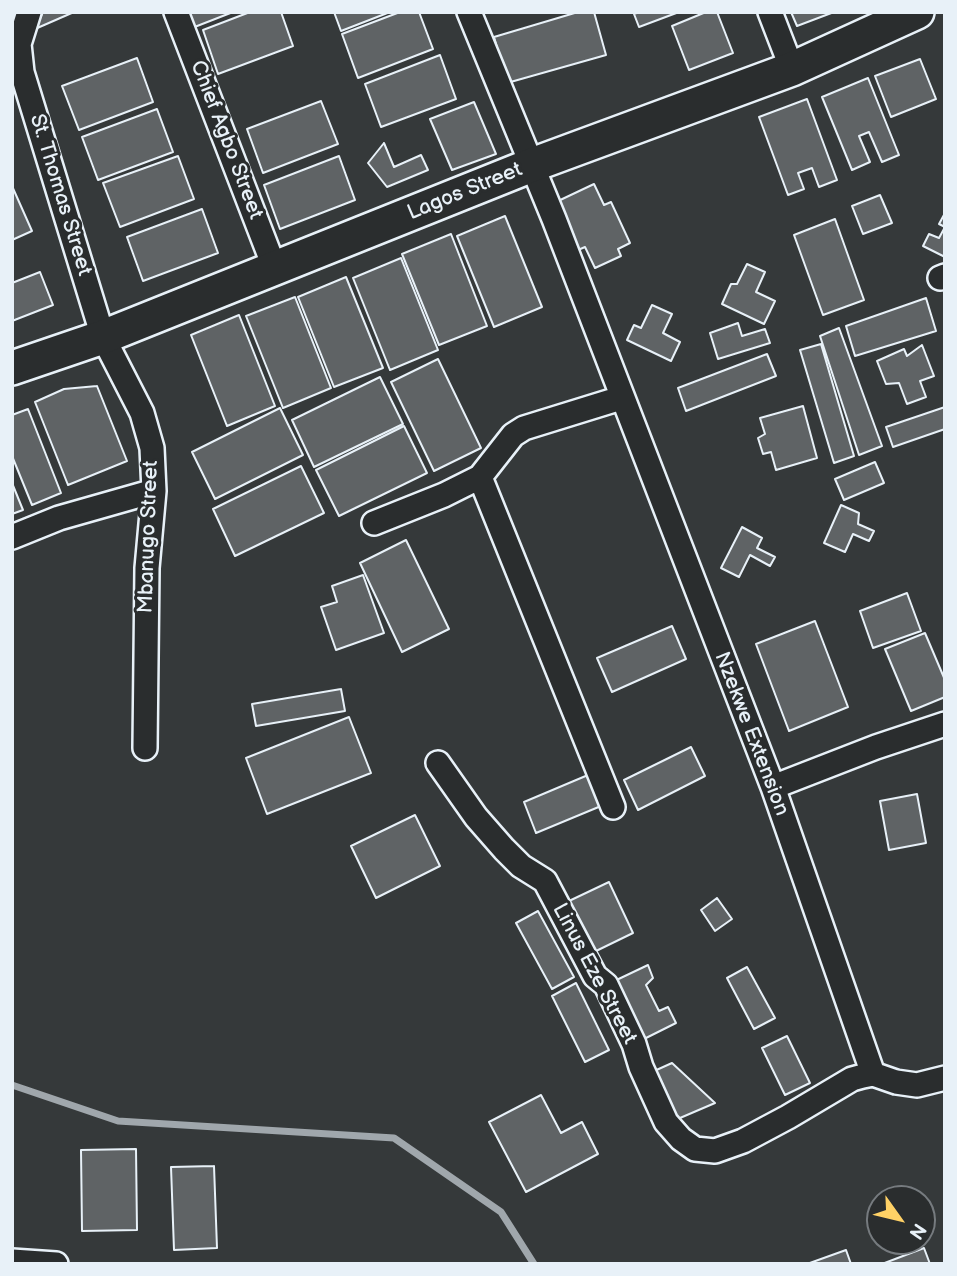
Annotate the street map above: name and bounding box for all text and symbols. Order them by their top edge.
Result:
street label: Chief Agbo Street [184,57,268,223]
street label: St. Thomas Street [23,111,97,279]
street label: Lagos Street [404,158,526,226]
street label: Mbanugo Street [134,460,164,614]
street label: Nzekwe Extension [708,649,794,819]
street label: Linus Eze Street [546,899,642,1049]
north arrow [866,1185,936,1255]
text: N [904,1219,931,1243]

